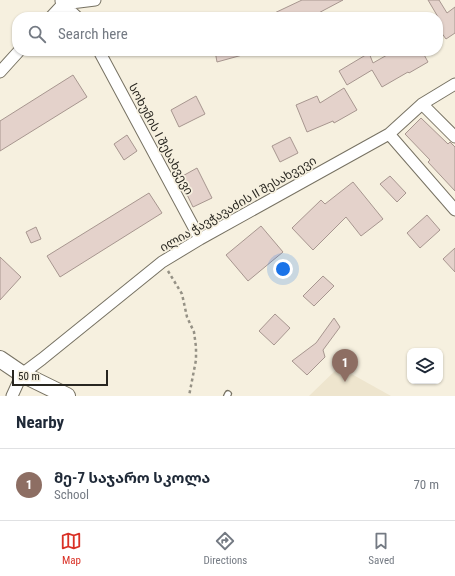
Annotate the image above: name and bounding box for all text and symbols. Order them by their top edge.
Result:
search box [12,12,443,56]
icon: search [26,23,48,45]
text: Search here [58,25,128,43]
street label: სოხუმის I შესახვევი [126,81,196,197]
street label: ილია ჭავჭავაძის II შესახვევი [157,153,319,256]
your location [273,259,293,279]
map controls [407,348,443,384]
button: layers [407,348,443,384]
pin: 1 [332,349,358,382]
scale bar [12,368,108,387]
text: 50 m [18,370,40,383]
text: Nearby [16,412,64,432]
text: მე-7 საჯარო სკოლა [54,469,210,487]
text: 1 [26,477,32,492]
text: 70 m [413,477,439,492]
text: School [54,487,89,502]
tab: Map [60,530,82,567]
tab: Directions [203,530,247,567]
tab: Saved [368,530,395,567]

